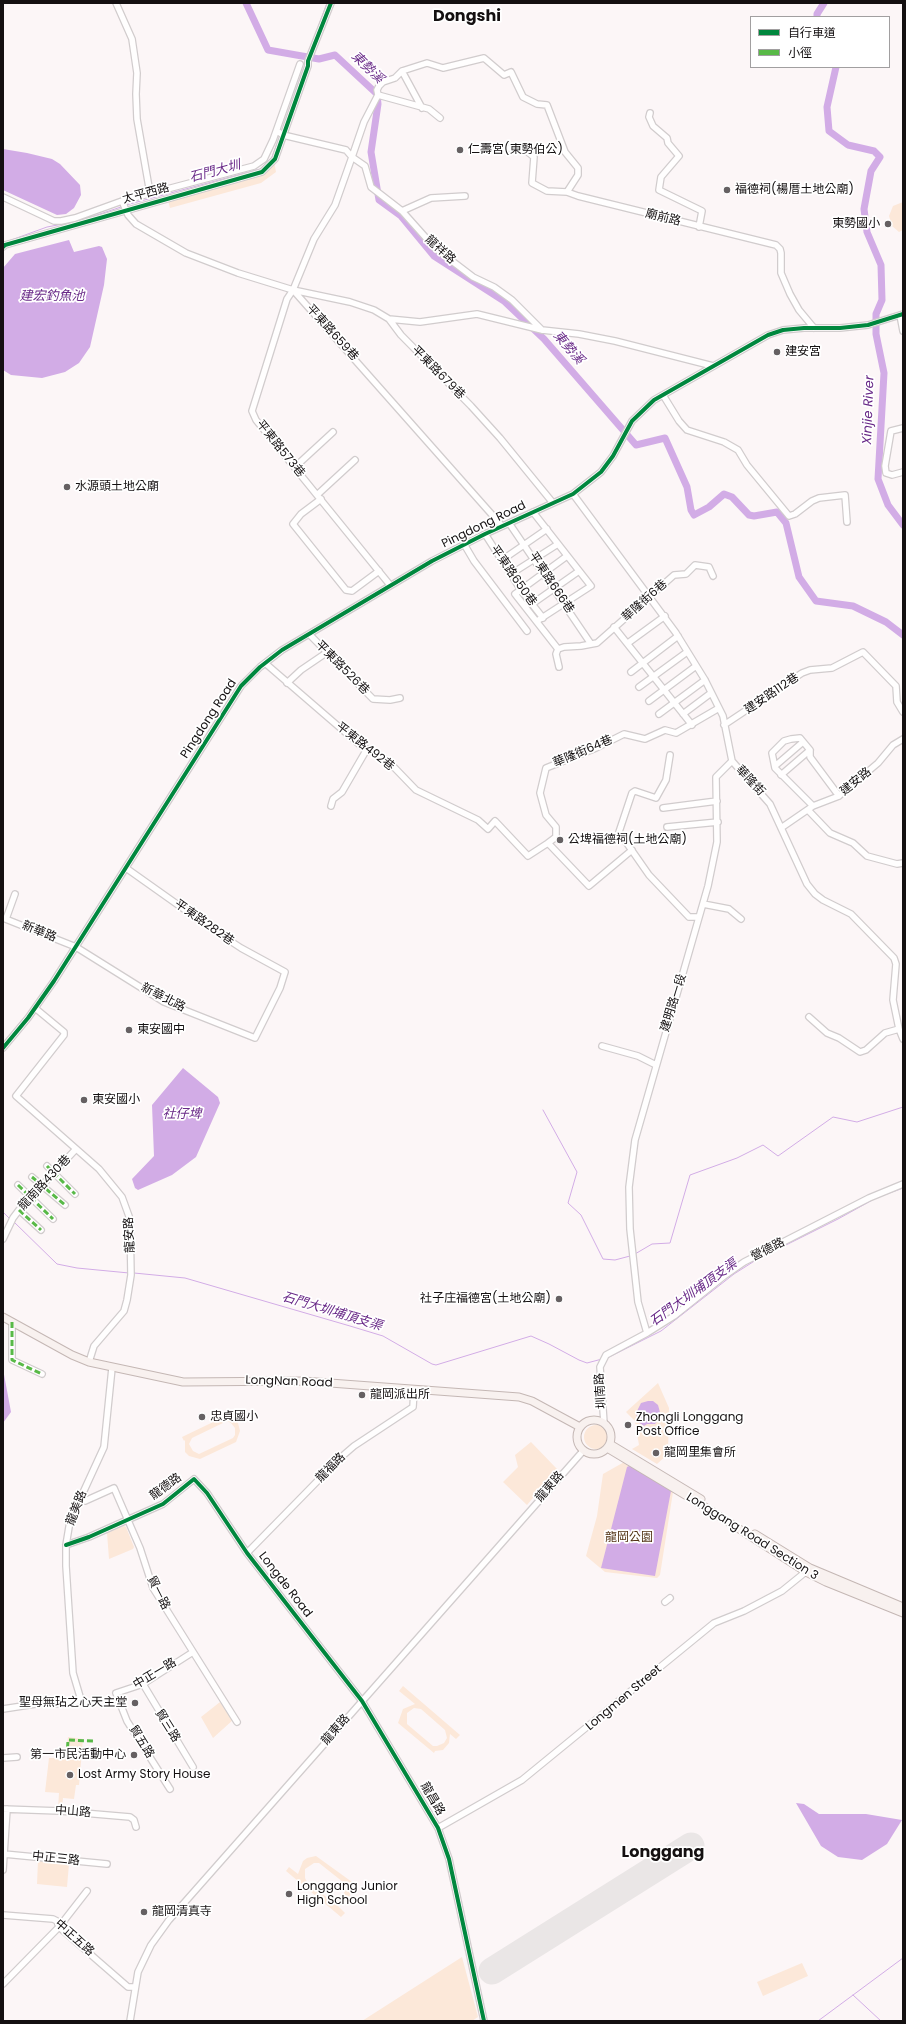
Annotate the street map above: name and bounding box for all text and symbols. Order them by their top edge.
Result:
district label: Dongshi [433,7,501,27]
legend [750,16,890,68]
text: 自行車道 [788,24,836,41]
text: 小徑 [788,44,812,61]
water label: 東勢溪 [348,49,386,87]
place label: 仁壽宮(東勢伯公) [468,143,563,157]
marker: 仁壽宮(東勢伯公) [455,145,465,155]
water label: 石門大圳 [188,158,242,186]
street label: 太平西路 [121,181,171,207]
place label: 福德祠(楊厝土地公廟) [735,183,854,197]
marker: 福德祠(楊厝土地公廟) [722,185,732,195]
street label: 廟前路 [644,207,682,229]
place label: 東勢國小 [832,217,880,231]
marker: 東勢國小 [883,219,893,229]
street label: 龍祥路 [422,233,458,267]
water label: 建宏釣魚池 [20,289,84,305]
street label: 平東路659巷 [303,302,361,364]
water label: 東勢溪 [549,328,587,368]
street label: 平東路679巷 [408,343,468,403]
place label: 建安宮 [785,345,821,359]
marker: 建安宮 [772,347,782,357]
water label: Xinjie River [860,375,878,445]
street label: 平東路573巷 [253,418,307,480]
place label: 水源頭土地公廟 [75,480,159,494]
marker: 水源頭土地公廟 [62,482,72,492]
street label: Pingdong Road [440,498,528,552]
street label: 平東路650巷 [487,543,539,609]
street label: 平東路666巷 [525,550,577,616]
street label: 華隆街6巷 [620,577,670,625]
street label: 平東路526巷 [312,638,372,698]
street label: 建安路112巷 [742,671,802,717]
street label: Pingdong Road [178,677,240,761]
street label: 平東路492巷 [333,720,397,774]
street label: 華隆街64巷 [551,733,615,771]
street label: 華隆街 [732,763,768,799]
street label: 建安路 [837,765,875,799]
place label: 公埤福德祠(土地公廟) [568,833,687,847]
marker: 公埤福德祠(土地公廟) [555,835,565,845]
street label: 平東路282巷 [171,897,237,949]
street label: 新華路 [20,919,58,945]
street label: 建明路一段 [658,972,690,1034]
street label: 新華北路 [138,981,188,1015]
place label: 東安國中 [137,1023,185,1037]
marker: 東安國中 [124,1025,134,1035]
place label: 東安國小 [92,1093,140,1107]
marker: 東安國小 [79,1095,89,1105]
water label: 社仔埤 [163,1107,201,1123]
street label: 龍南路430巷 [16,1152,74,1214]
street label: 龍安路 [122,1217,138,1253]
street label: 營德路 [749,1235,787,1265]
water label: 石門大圳埔頂支渠 [647,1256,741,1330]
water label: 石門大圳埔頂支渠 [280,1289,384,1335]
place label: 社子庄福德宮(土地公廟) [420,1292,551,1306]
marker: 社子庄福德宮(土地公廟) [554,1294,564,1304]
street label: LongNan Road [245,1373,333,1391]
street label: 圳南路 [593,1373,609,1409]
place label: 龍岡派出所 [370,1388,430,1402]
marker: 龍岡派出所 [357,1390,367,1400]
place label: 忠貞國小 [210,1410,258,1424]
place label: Zhongli Longgang Post Office [636,1411,743,1439]
marker: 忠貞國小 [197,1412,207,1422]
marker: Zhongli Longgang Post Office [623,1420,633,1430]
place label: 龍岡里集會所 [664,1446,736,1460]
marker: 龍岡里集會所 [651,1448,661,1458]
street label: 龍福路 [313,1450,349,1486]
street label: 龍東路 [533,1469,567,1505]
street label: 龍德路 [147,1471,185,1503]
street label: 龍美路 [64,1489,90,1527]
street label: Longgang Road Section 3 [683,1490,821,1584]
park label: 龍岡公園 [605,1531,653,1545]
street label: Longde Road [255,1550,315,1620]
street label: 貿一路 [143,1574,173,1612]
street label: 中正一路 [131,1655,179,1693]
street label: Longmen Street [583,1662,665,1734]
place label: 聖母無玷之心天主堂 [19,1696,127,1710]
marker: 聖母無玷之心天主堂 [130,1698,140,1708]
street label: 貿三路 [151,1707,183,1745]
street label: 龍東路 [319,1712,353,1748]
street label: 貿五路 [125,1723,157,1761]
place label: 第一市民活動中心 [30,1748,126,1762]
marker: 第一市民活動中心 [129,1750,139,1760]
place label: Lost Army Story House [78,1768,210,1782]
marker: Lost Army Story House [65,1770,75,1780]
street label: 龍昌路 [417,1780,447,1818]
street label: 中山路 [55,1804,91,1820]
district label: Longgang [622,1843,704,1863]
street label: 中正三路 [31,1849,81,1869]
place label: Longgang Junior High School [297,1880,398,1908]
marker: Longgang Junior High School [284,1889,294,1899]
place label: 龍岡清真寺 [152,1905,212,1919]
marker: 龍岡清真寺 [139,1907,149,1917]
street label: 中正五路 [51,1917,97,1959]

